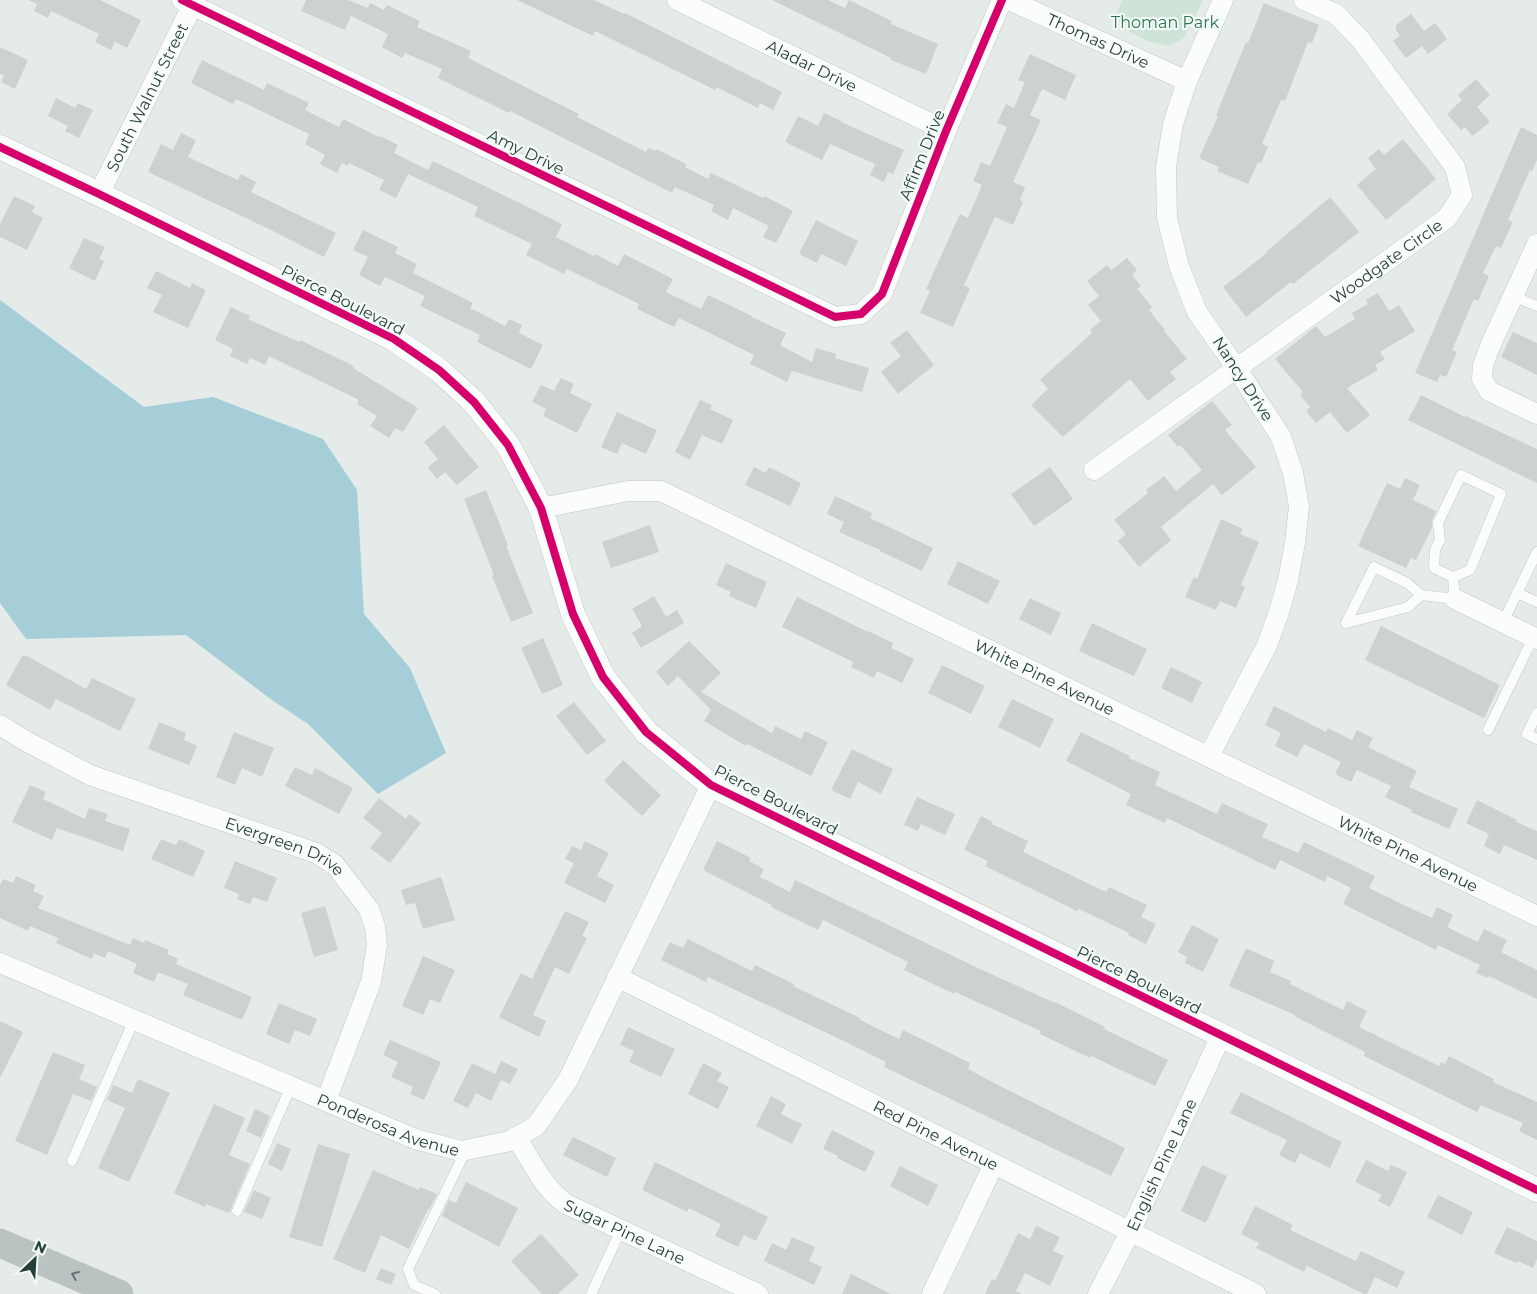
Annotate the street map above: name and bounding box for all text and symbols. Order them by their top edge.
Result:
street label: Thomas Drive [1044,9,1152,72]
park label: Thoman Park [1111,13,1219,32]
street label: South Walnut Street [102,19,192,175]
street label: Aladar Drive [764,36,860,96]
street label: Affirm Drive [895,107,949,203]
street label: Amy Drive [485,125,567,179]
street label: Woodgate Circle [1326,215,1446,308]
street label: Pierce Boulevard [278,261,408,339]
street label: Nancy Drive [1209,333,1277,425]
street label: White Pine Avenue [971,635,1118,719]
street label: Pierce Boulevard [711,761,841,839]
street label: White Pine Avenue [1335,811,1481,896]
street label: Evergreen Drive [223,813,349,879]
street label: Pierce Boulevard [1074,942,1204,1018]
street label: Ponderosa Avenue [314,1089,462,1160]
street label: English Pine Lane [1122,1095,1200,1234]
street label: Red Pine Avenue [870,1096,1002,1174]
street label: Sugar Pine Lane [561,1195,688,1268]
north arrow [10,1234,60,1284]
text: N [32,1237,49,1258]
one-way arrow [71,1271,80,1281]

